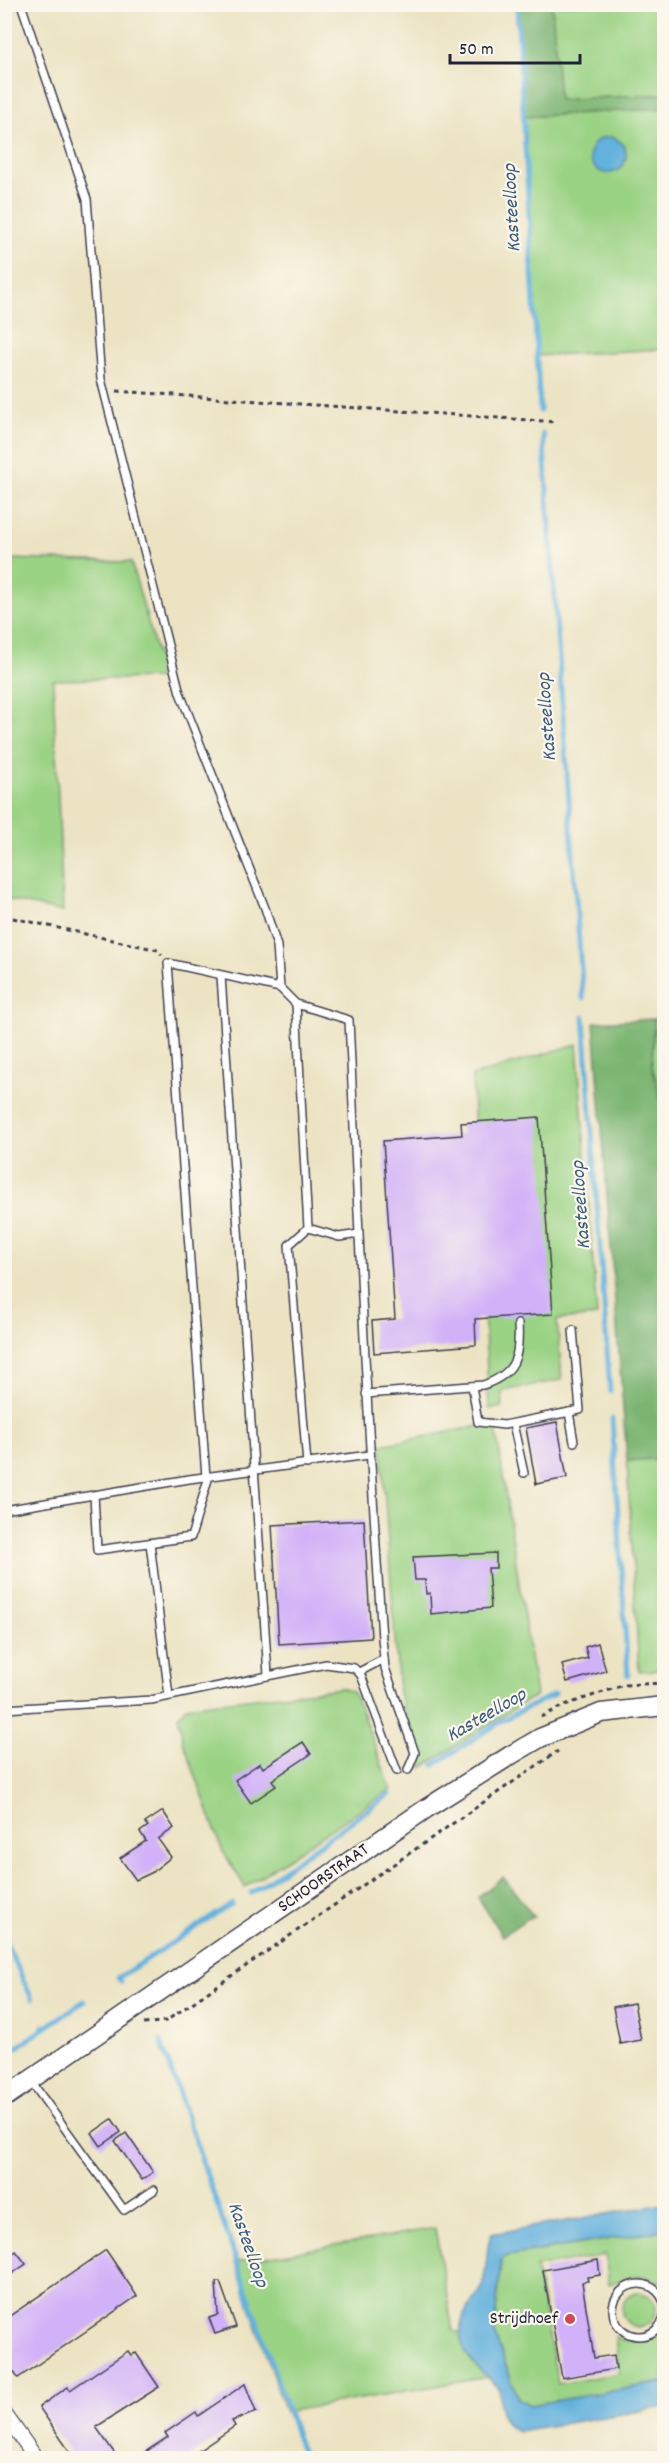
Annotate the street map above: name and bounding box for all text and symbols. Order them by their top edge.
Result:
scale bar [450,27,580,65]
text: 50 m [459,38,494,63]
water label: Kasteelloop [497,162,529,253]
water label: Kasteelloop [531,671,565,762]
water label: Kasteelloop [565,1159,599,1250]
water label: Kasteelloop [442,1681,533,1750]
street label: SCHOORSTRAAT [273,1838,375,1920]
water label: Kasteelloop [219,2199,275,2292]
place label: Strijdhoef [490,2307,559,2332]
marker: Strijdhoef [563,2312,577,2326]

